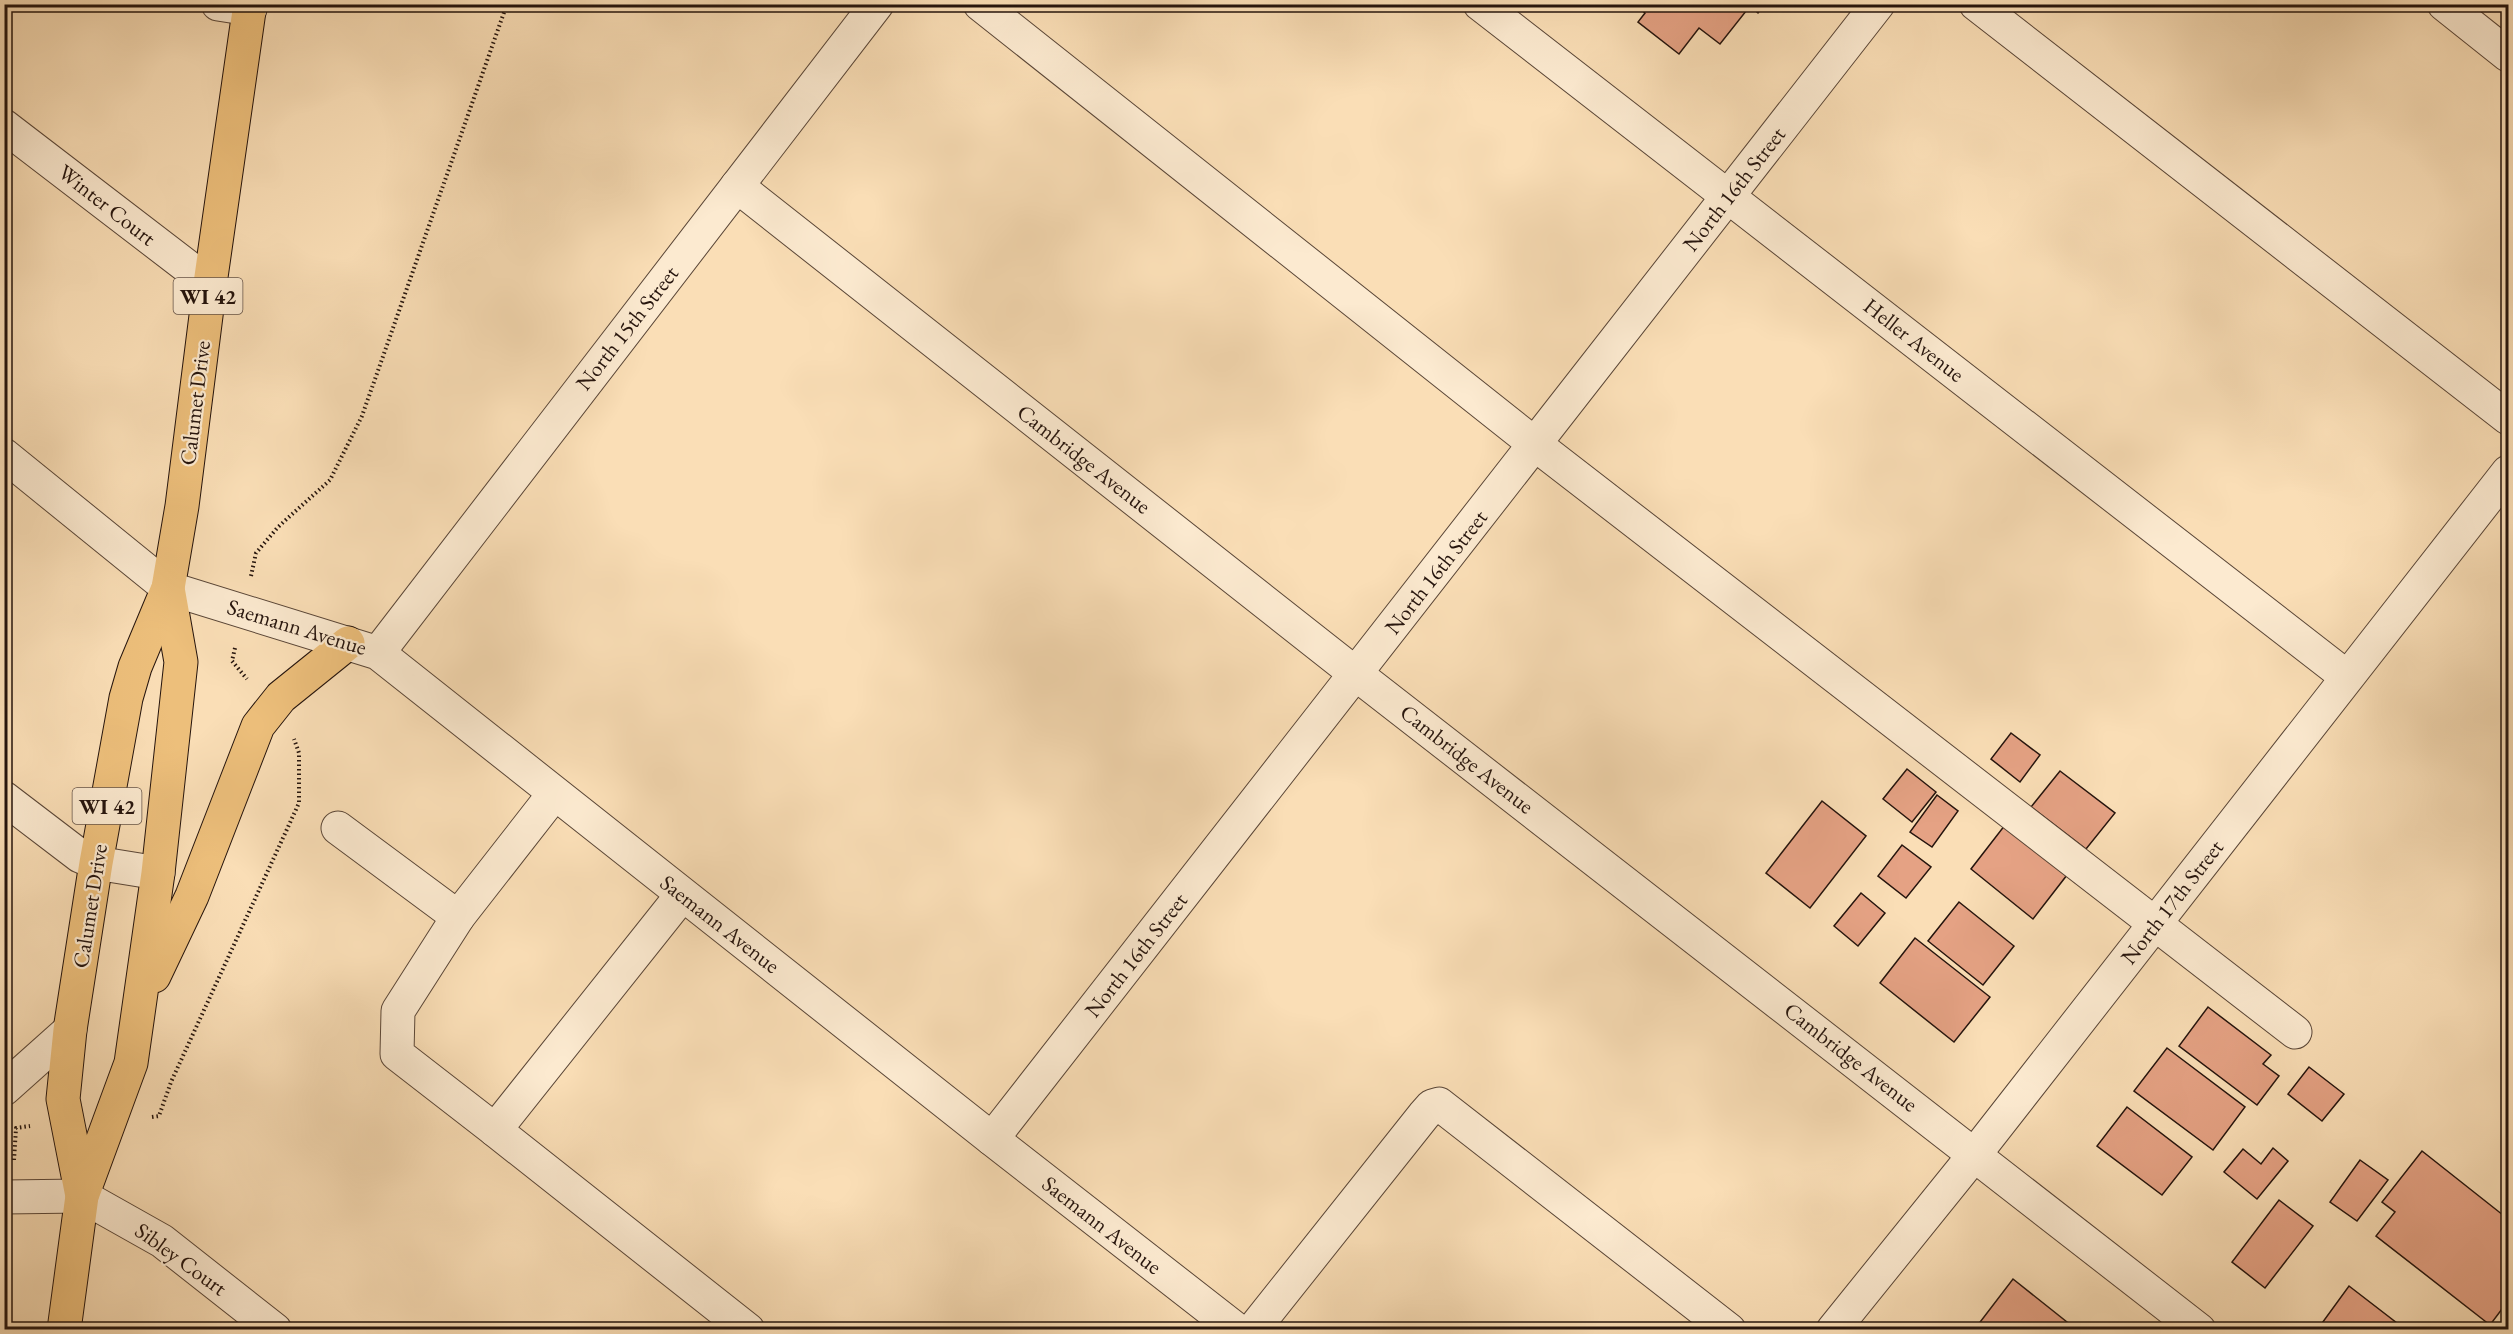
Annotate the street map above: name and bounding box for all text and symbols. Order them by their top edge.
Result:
street label: North 16th Street [1676,121,1792,257]
street label: Winter Court [52,158,162,252]
street label: North 15th Street [569,260,685,396]
road number: WI 42 [174,278,242,314]
street label: Heller Avenue [1858,291,1971,389]
street label: Calumet Drive [173,339,217,467]
street label: Cambridge Avenue [1011,398,1157,521]
street label: North 16th Street [1378,504,1494,640]
street label: Saemann Avenue [224,592,371,662]
street label: Cambridge Avenue [1394,698,1540,821]
road number: WI 42 [72,788,142,824]
street label: North 17th Street [2114,834,2230,970]
street label: Calumet Drive [66,841,114,970]
street label: Saemann Avenue [654,868,786,980]
street label: North 16th Street [1078,887,1194,1023]
street label: Cambridge Avenue [1778,996,1924,1119]
street label: Saemann Avenue [1036,1169,1168,1281]
street label: Sibley Court [129,1216,233,1302]

